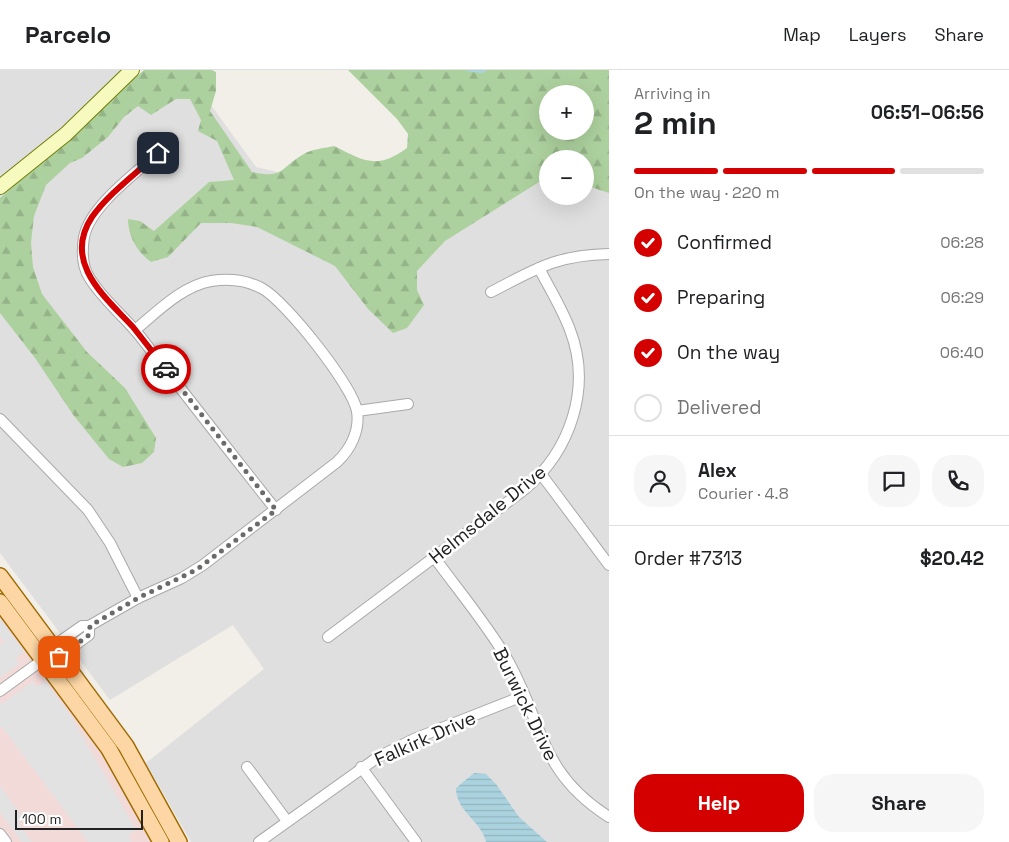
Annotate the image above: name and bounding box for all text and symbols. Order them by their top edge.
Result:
text: Parcelo [25,19,111,50]
text: Map [783,23,821,46]
text: Layers [849,23,906,46]
text: Share [934,23,984,46]
text: Arriving in [634,83,711,104]
map controls [539,85,594,205]
button: + [539,85,594,140]
text: 06:51–06:56 [871,100,984,125]
text: 2 min [634,103,717,143]
pin [137,132,179,174]
icon: home [144,139,172,167]
button: − [539,150,594,205]
text: On the way · 220 m [634,182,780,203]
icon: check [634,229,662,257]
text: Confirmed [677,230,772,255]
text: 06:28 [940,232,984,253]
icon: check [634,284,662,312]
text: Preparing [677,285,765,310]
text: 06:29 [941,287,984,308]
icon: check [634,339,662,367]
text: On the way [677,340,780,365]
text: 06:40 [940,342,984,363]
courier [141,344,191,394]
icon: car [152,355,180,383]
text: Delivered [677,395,762,420]
button: person [634,455,686,507]
button: chat [868,455,920,507]
button: phone [932,455,984,507]
text: Alex [698,458,737,483]
street label: Helmsdale Drive [423,459,551,569]
text: Courier · 4.8 [698,483,789,504]
text: Order #7313 [634,546,742,571]
text: $20.42 [920,546,984,571]
pin [38,636,80,678]
icon: bag [45,643,73,671]
street label: Burwick Drive [487,643,564,765]
street label: Falkirk Drive [371,705,480,772]
button: Help [634,774,804,832]
button: Share [814,774,984,832]
scale bar [15,807,142,830]
text: 100 m [22,810,61,828]

